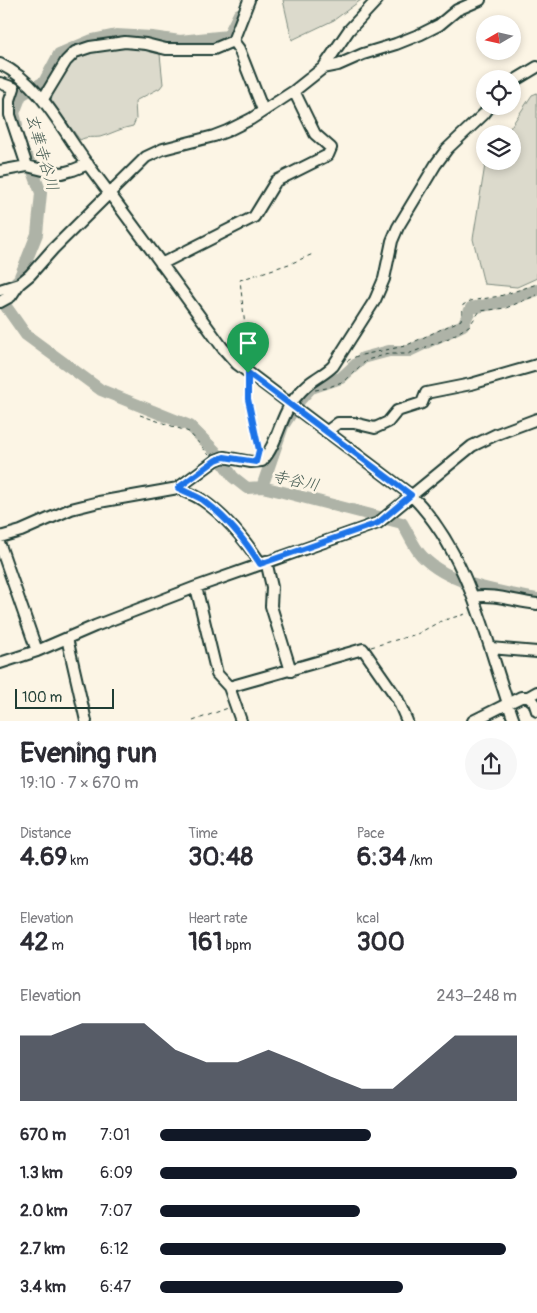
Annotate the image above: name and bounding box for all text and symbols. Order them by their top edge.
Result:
north arrow [476,15,521,60]
map controls [476,15,521,170]
button: locate [476,70,521,115]
water label: 玄華寺谷川 [21,111,63,193]
button: layers [476,125,521,170]
pin [227,322,269,373]
icon: arrive [234,329,262,357]
water label: 寺谷川 [270,466,321,496]
scale bar [15,686,114,709]
text: 100 m [22,689,62,706]
text: Evening run [20,736,157,771]
button: share [465,738,517,790]
text: 19:10 · 7 × 670 m [20,773,139,793]
text: Distance [20,825,71,842]
text: Time [188,825,218,842]
text: Pace [357,825,384,842]
text: 4.69 [20,842,67,873]
text: 30:48 [188,842,253,873]
text: 6:34 [357,842,406,873]
text: km [67,852,89,869]
text: /km [406,852,433,869]
text: Elevation [20,910,73,927]
text: Heart rate [188,910,247,927]
text: kcal [357,910,379,927]
text: 42 [20,927,48,958]
text: 161 [188,927,222,958]
text: 300 [357,927,405,958]
text: m [48,937,64,954]
text: bpm [222,937,251,954]
text: Elevation [20,986,81,1006]
text: 243–248 m [436,986,517,1006]
text: 670 m [20,1125,66,1145]
text: 7:01 [100,1125,130,1145]
text: 1.3 km [20,1163,63,1183]
text: 6:09 [100,1163,133,1183]
text: 2.0 km [20,1201,68,1221]
text: 7:07 [100,1201,132,1221]
text: 2.7 km [20,1239,65,1259]
text: 6:12 [100,1239,129,1259]
text: 3.4 km [20,1277,66,1297]
text: 6:47 [100,1277,131,1297]

